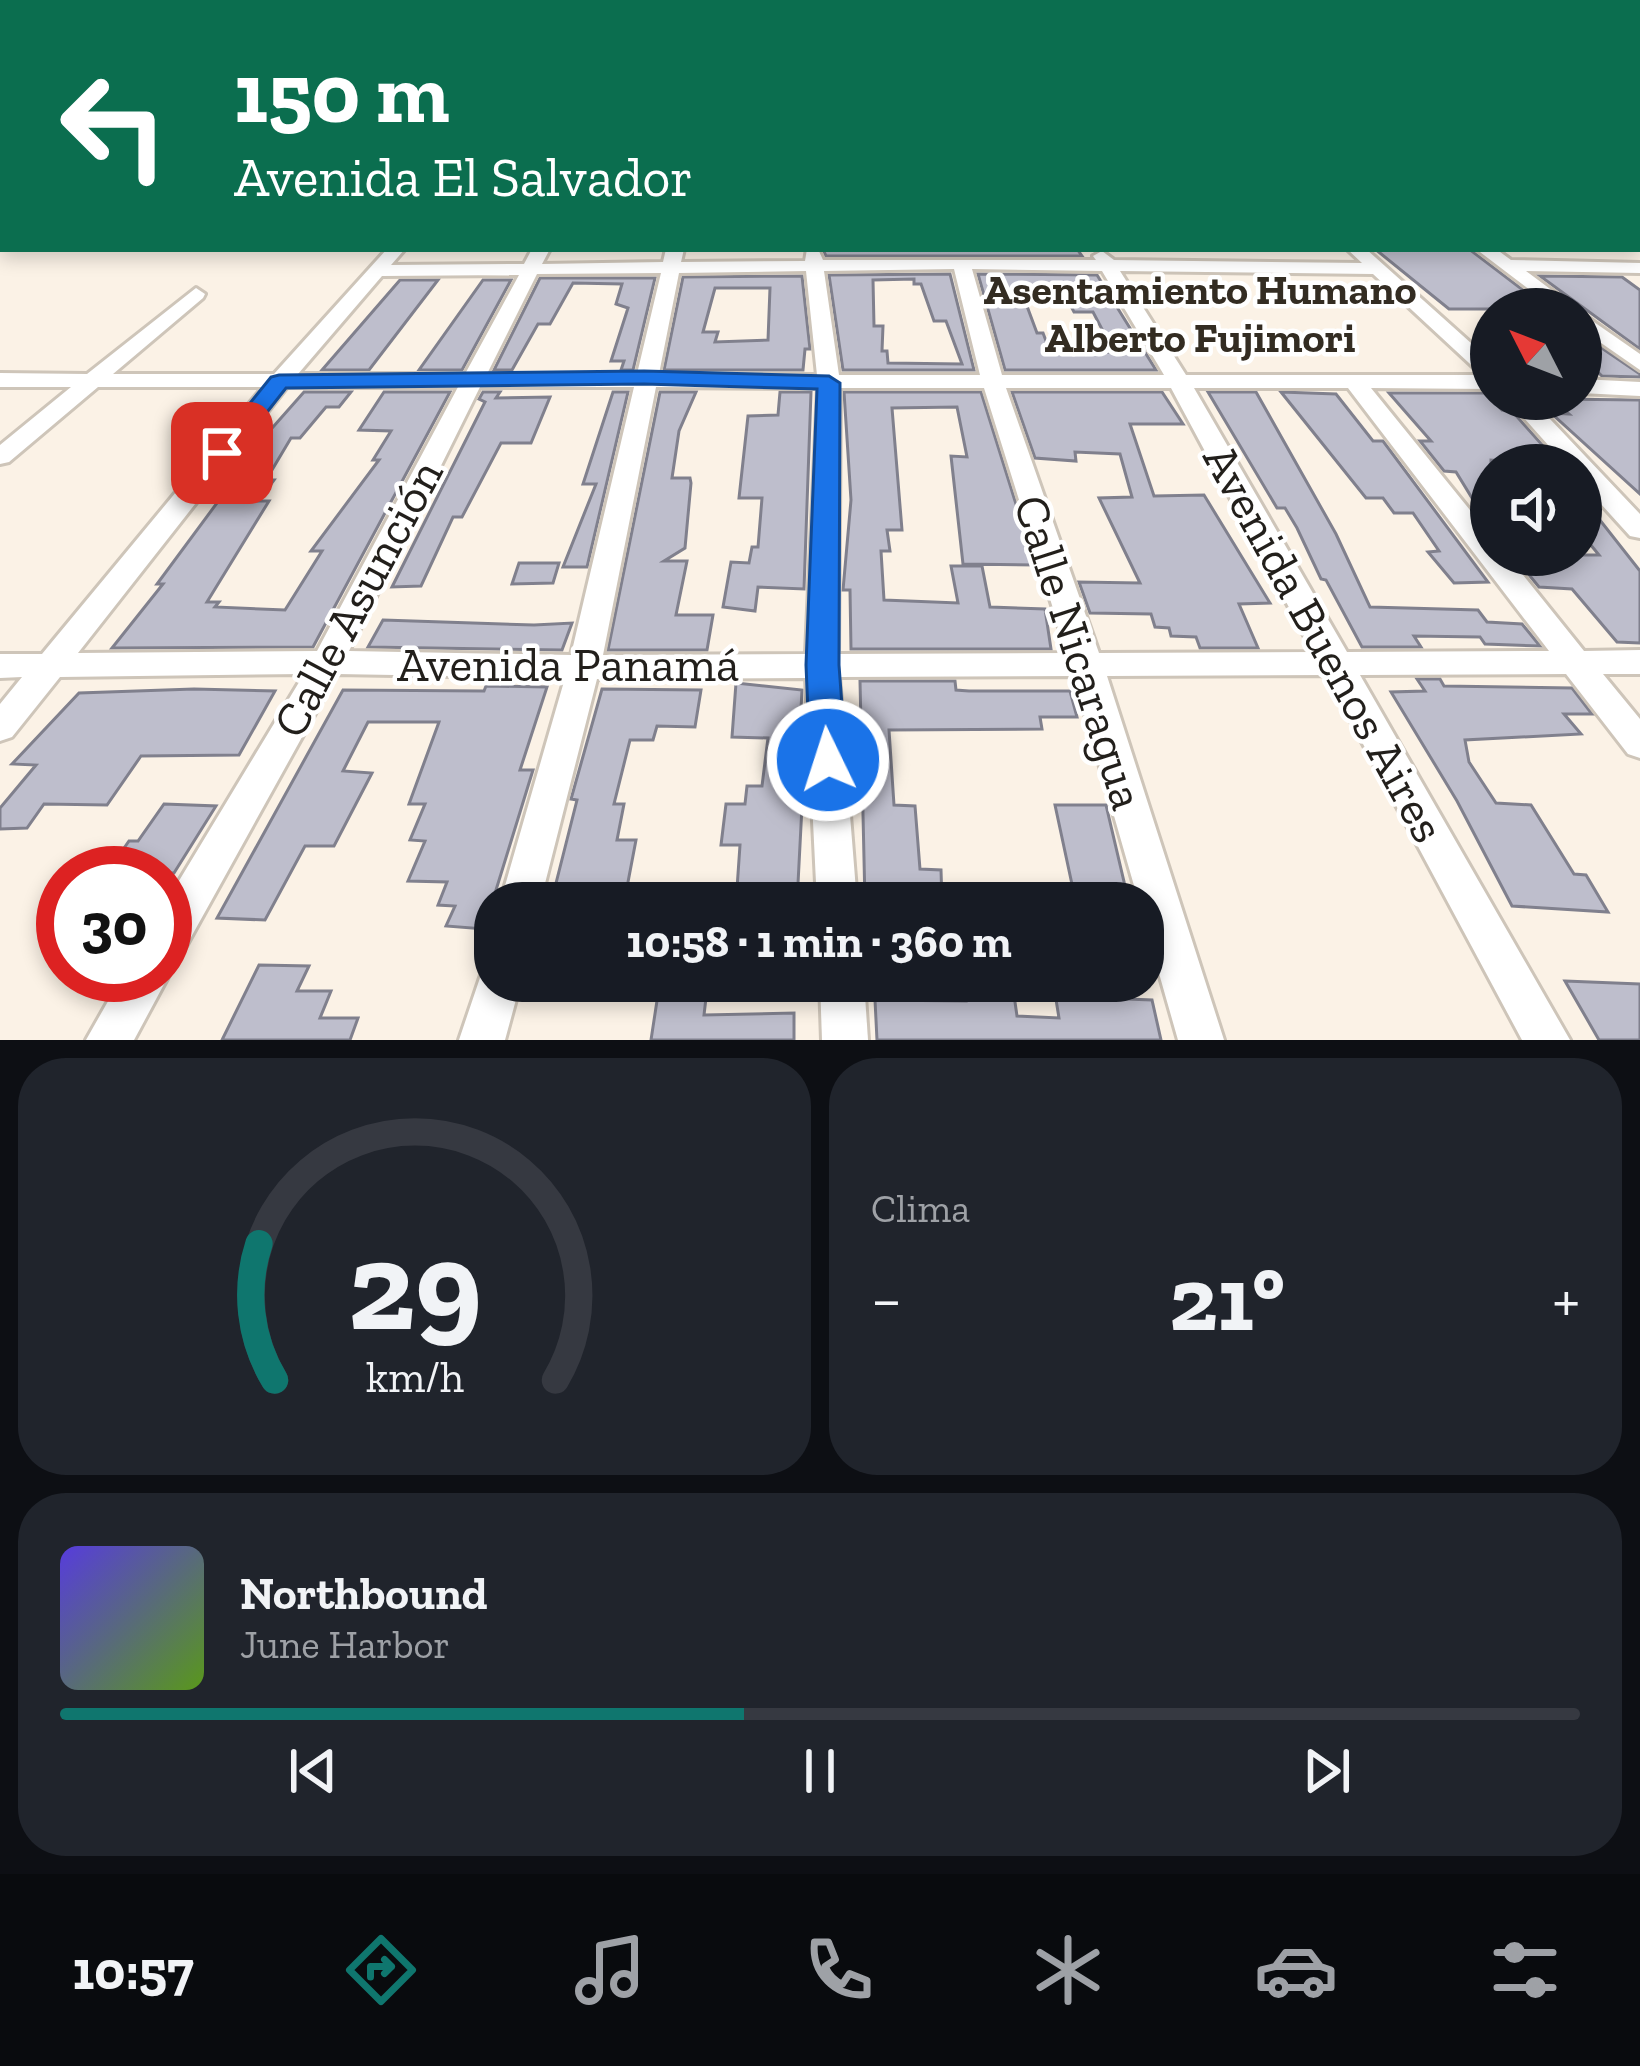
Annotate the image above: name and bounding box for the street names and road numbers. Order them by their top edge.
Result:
street label: Avenida Buenos Aires [1192,434,1458,852]
street label: Calle Asunción [260,449,455,747]
street label: Calle Nicaragua [1002,488,1157,816]
street label: Avenida Panamá [397,636,739,693]

